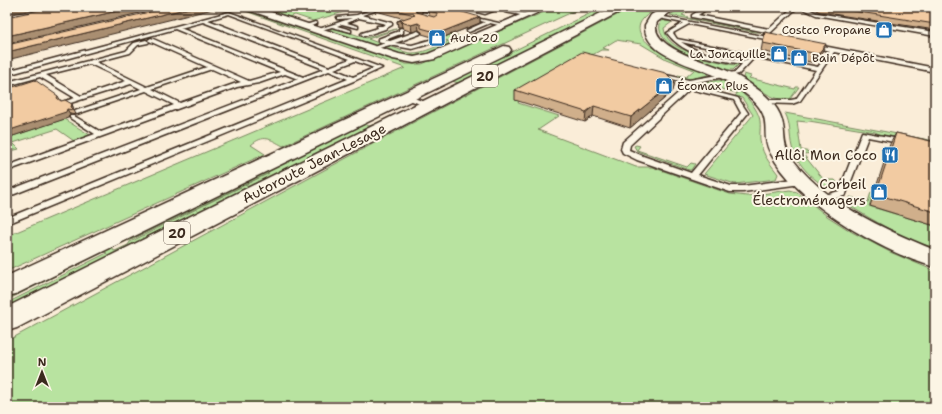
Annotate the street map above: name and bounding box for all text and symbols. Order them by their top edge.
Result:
shop icon: Costco Propane [874,20,894,40]
place label: Costco Propane [782,22,871,38]
shop icon: Auto 20 [427,28,447,48]
place label: Auto 20 [450,30,498,46]
shop icon: La Joncquille [769,44,789,64]
place label: La Joncquille [689,46,766,62]
shop icon: Bain Dépôt [789,48,809,68]
place label: Bain Dépôt [812,50,875,66]
road number: 20 [472,65,498,87]
shop icon: Écomax Plus [654,76,674,96]
place label: Écomax Plus [677,78,749,94]
street label: Autoroute Jean-Lesage [239,119,389,207]
restaurant icon: Allô! Mon Coco [880,145,900,165]
place label: Allô! Mon Coco [775,146,877,164]
place label: Corbeil Électroménagers [753,175,867,209]
shop icon: Corbeil Électroménagers [869,182,889,202]
road number: 20 [164,222,190,244]
north arrow [22,352,62,392]
text: N [38,355,47,370]

